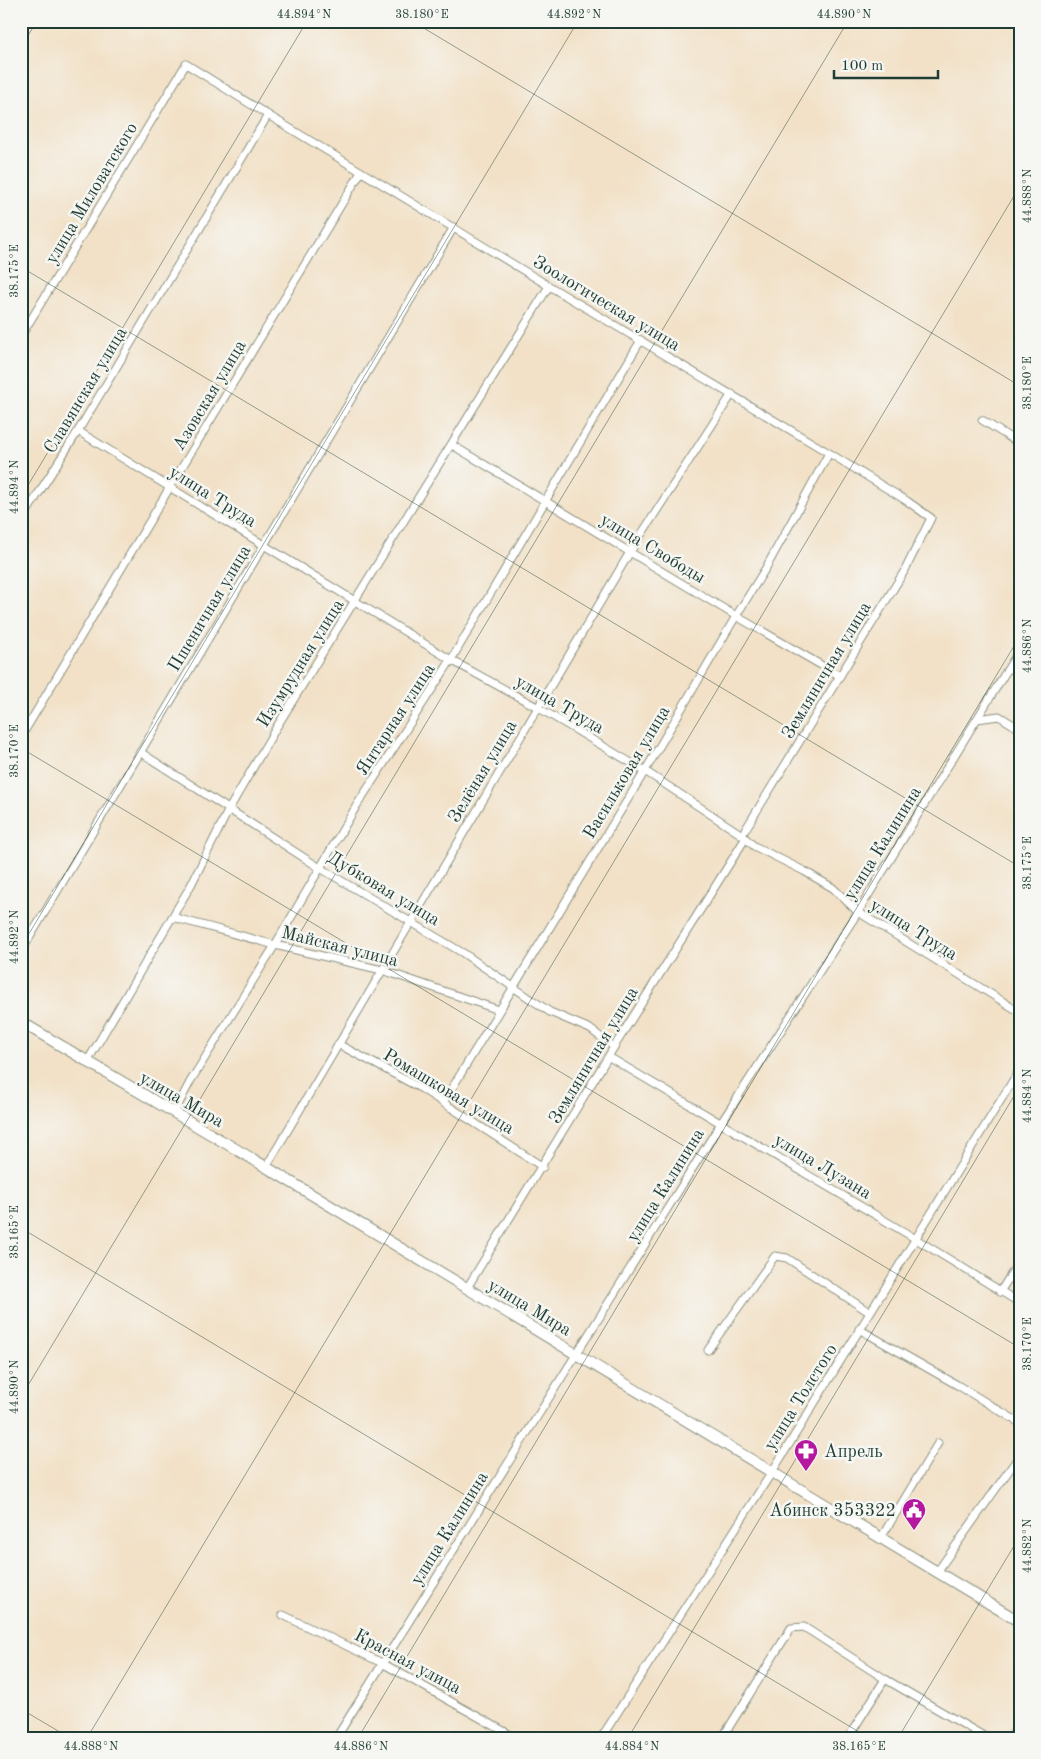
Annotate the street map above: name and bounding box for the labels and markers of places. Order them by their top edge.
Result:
pharmacy icon: Апрель [793,1438,819,1472]
place label: Апрель [824,1443,883,1461]
public building icon: Абинск 353322 [901,1497,927,1531]
place label: Абинск 353322 [769,1502,896,1520]

